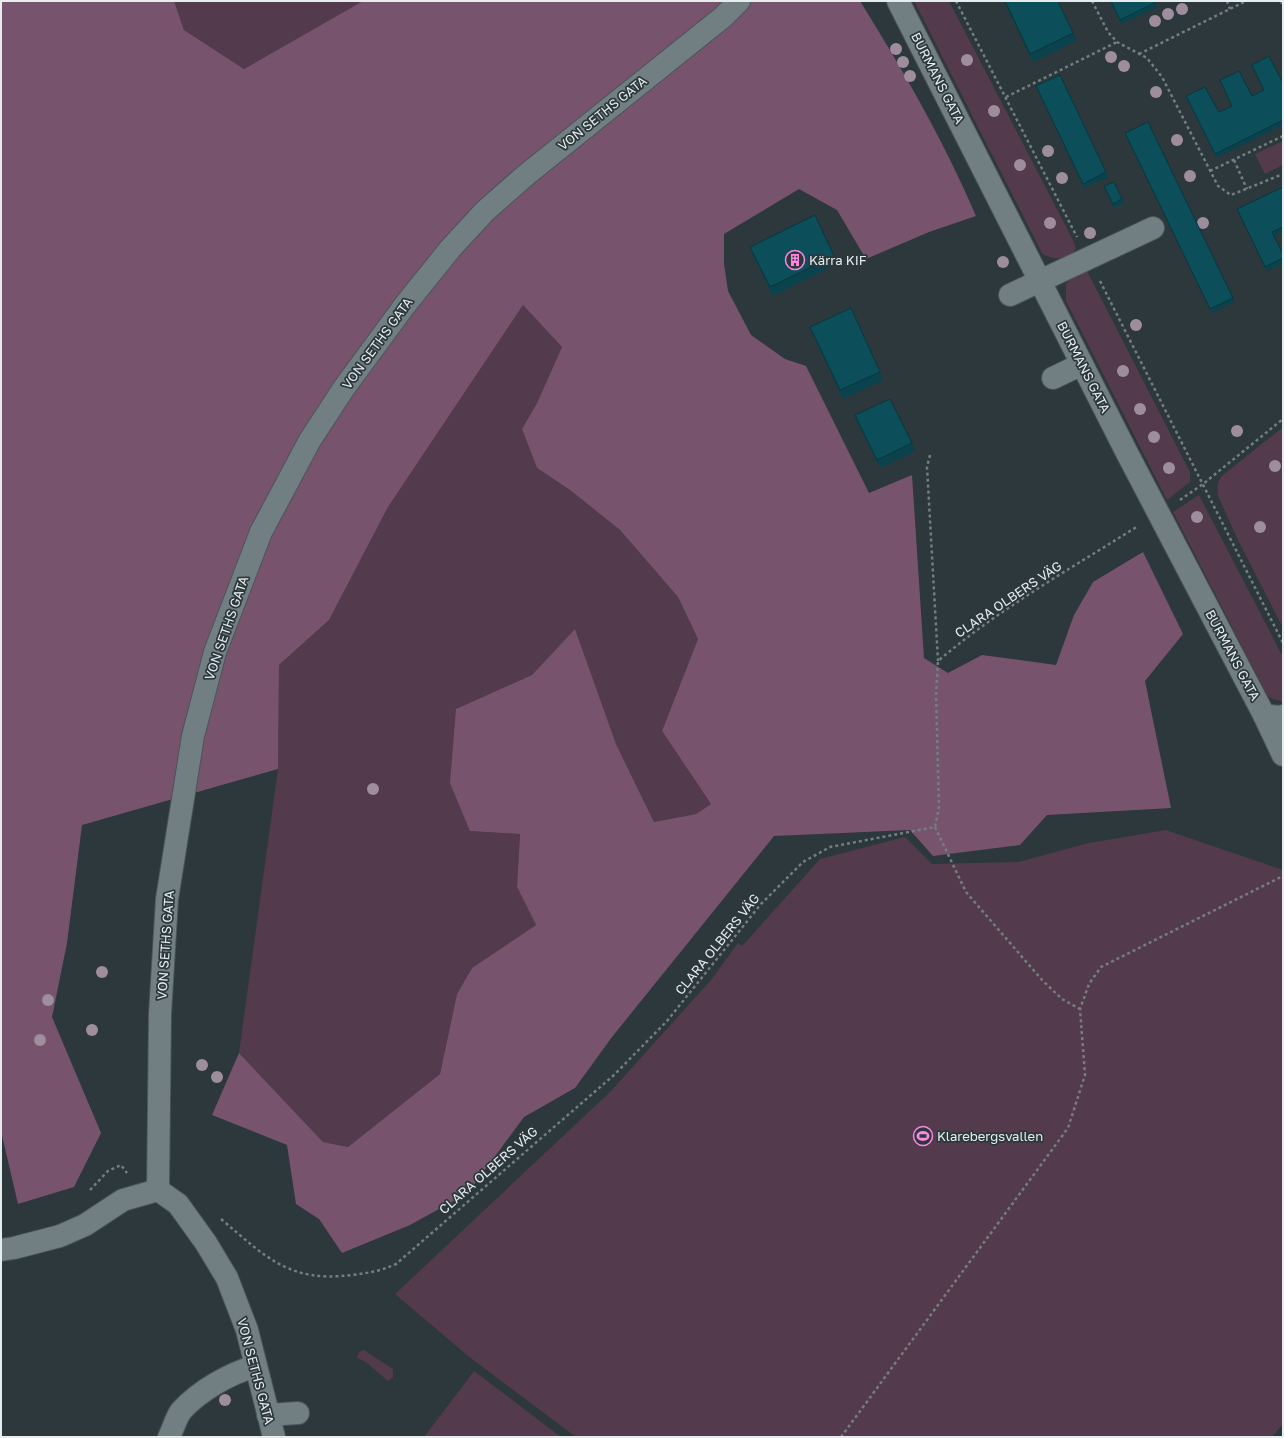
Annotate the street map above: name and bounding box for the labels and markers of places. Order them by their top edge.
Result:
building icon: Kärra KIF [784,249,806,271]
place label: Kärra KIF [809,252,867,268]
sports icon: Klarebergsvallen [912,1125,934,1147]
place label: Klarebergsvallen [937,1128,1043,1144]

